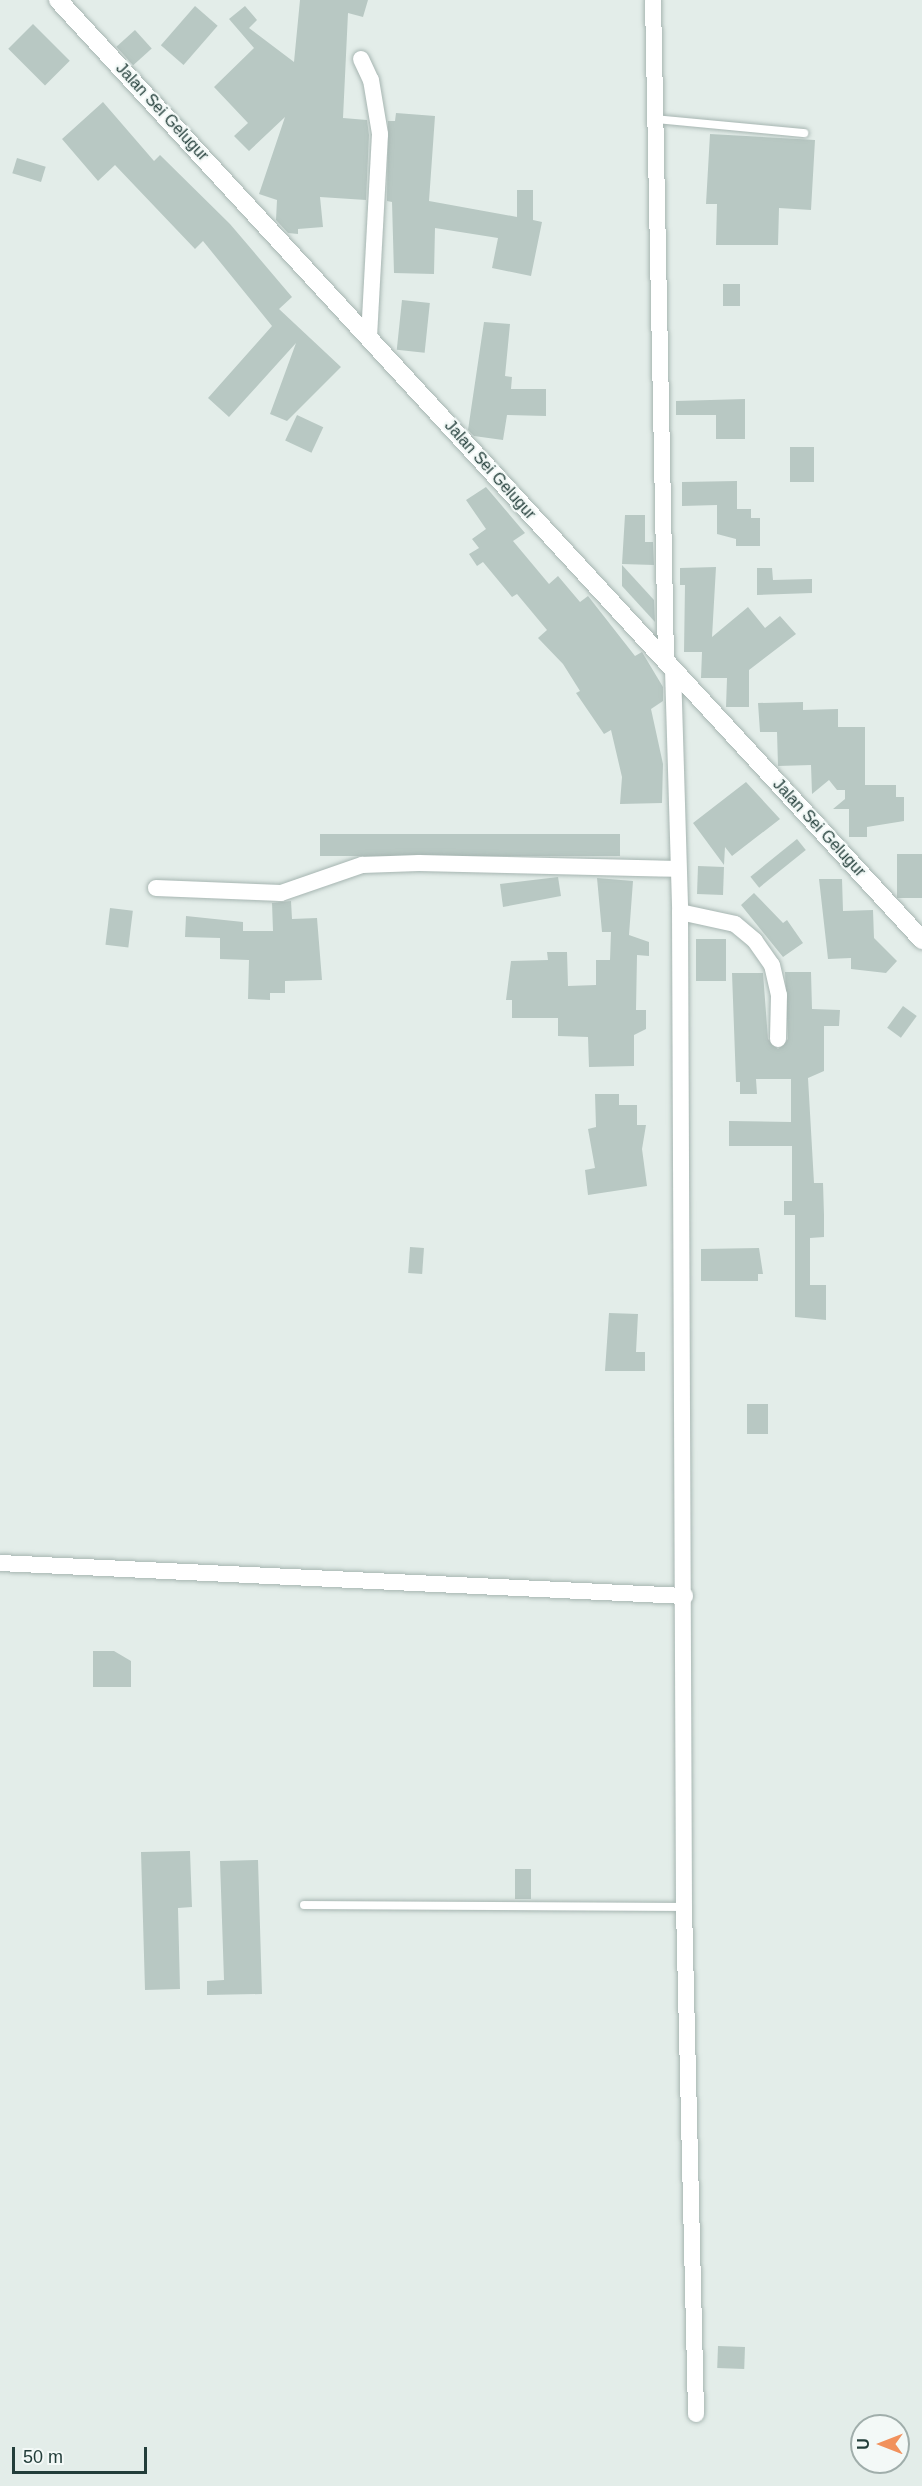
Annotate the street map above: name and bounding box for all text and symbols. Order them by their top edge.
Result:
street label: Jalan Sei Gelugur [112,59,212,165]
street label: Jalan Sei Gelugur [440,416,540,524]
street label: Jalan Sei Gelugur [769,775,869,881]
north arrow [850,2414,910,2474]
scale bar [15,2435,150,2473]
text: U [855,2438,872,2450]
text: 50 m [23,2447,63,2467]

